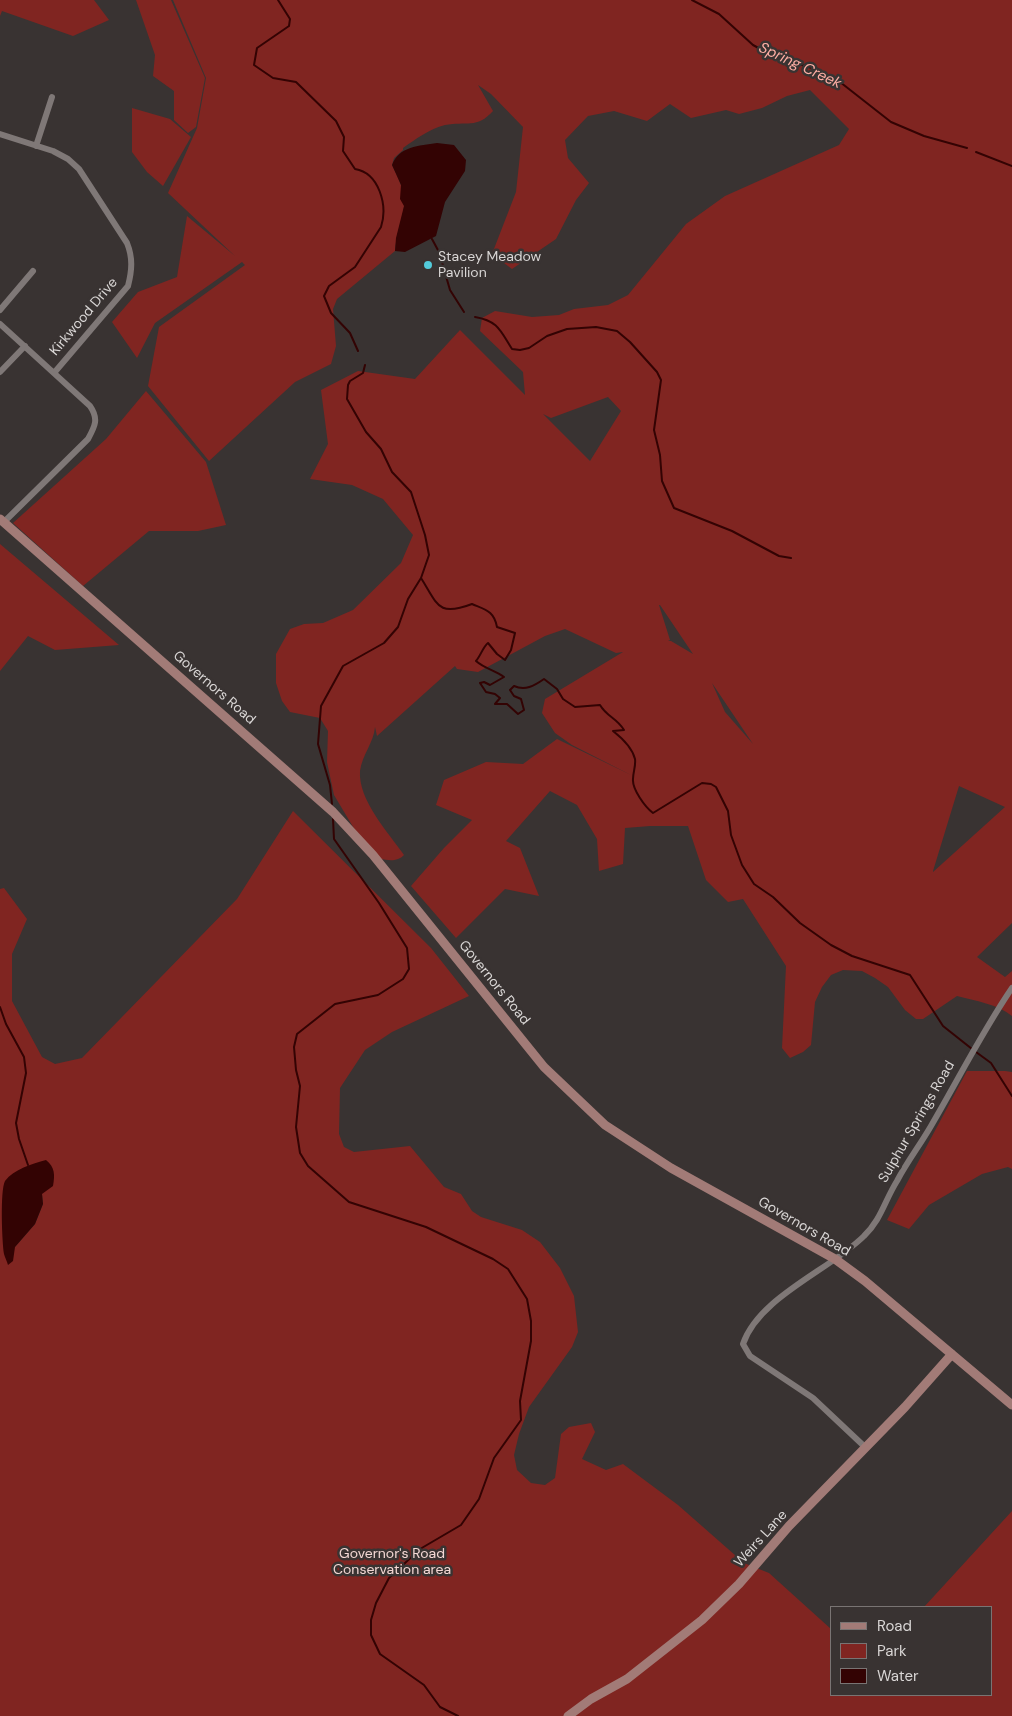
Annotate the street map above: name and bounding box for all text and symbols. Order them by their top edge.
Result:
water label: Spring Creek [756,39,844,93]
place label: Stacey Meadow Pavilion [438,249,541,282]
marker: Stacey Meadow Pavilion [422,259,434,271]
street label: Kirkwood Drive [47,275,121,359]
street label: Governors Road [169,648,259,728]
street label: Governors Road [455,937,533,1029]
street label: Sulphur Springs Road [875,1058,959,1186]
street label: Governors Road [755,1194,853,1260]
street label: Weirs Lane [731,1507,791,1571]
park label: Governor's Road Conservation area [333,1546,451,1578]
legend [830,1606,992,1696]
text: Road [877,1616,912,1636]
text: Park [877,1641,907,1661]
text: Water [877,1666,918,1686]

